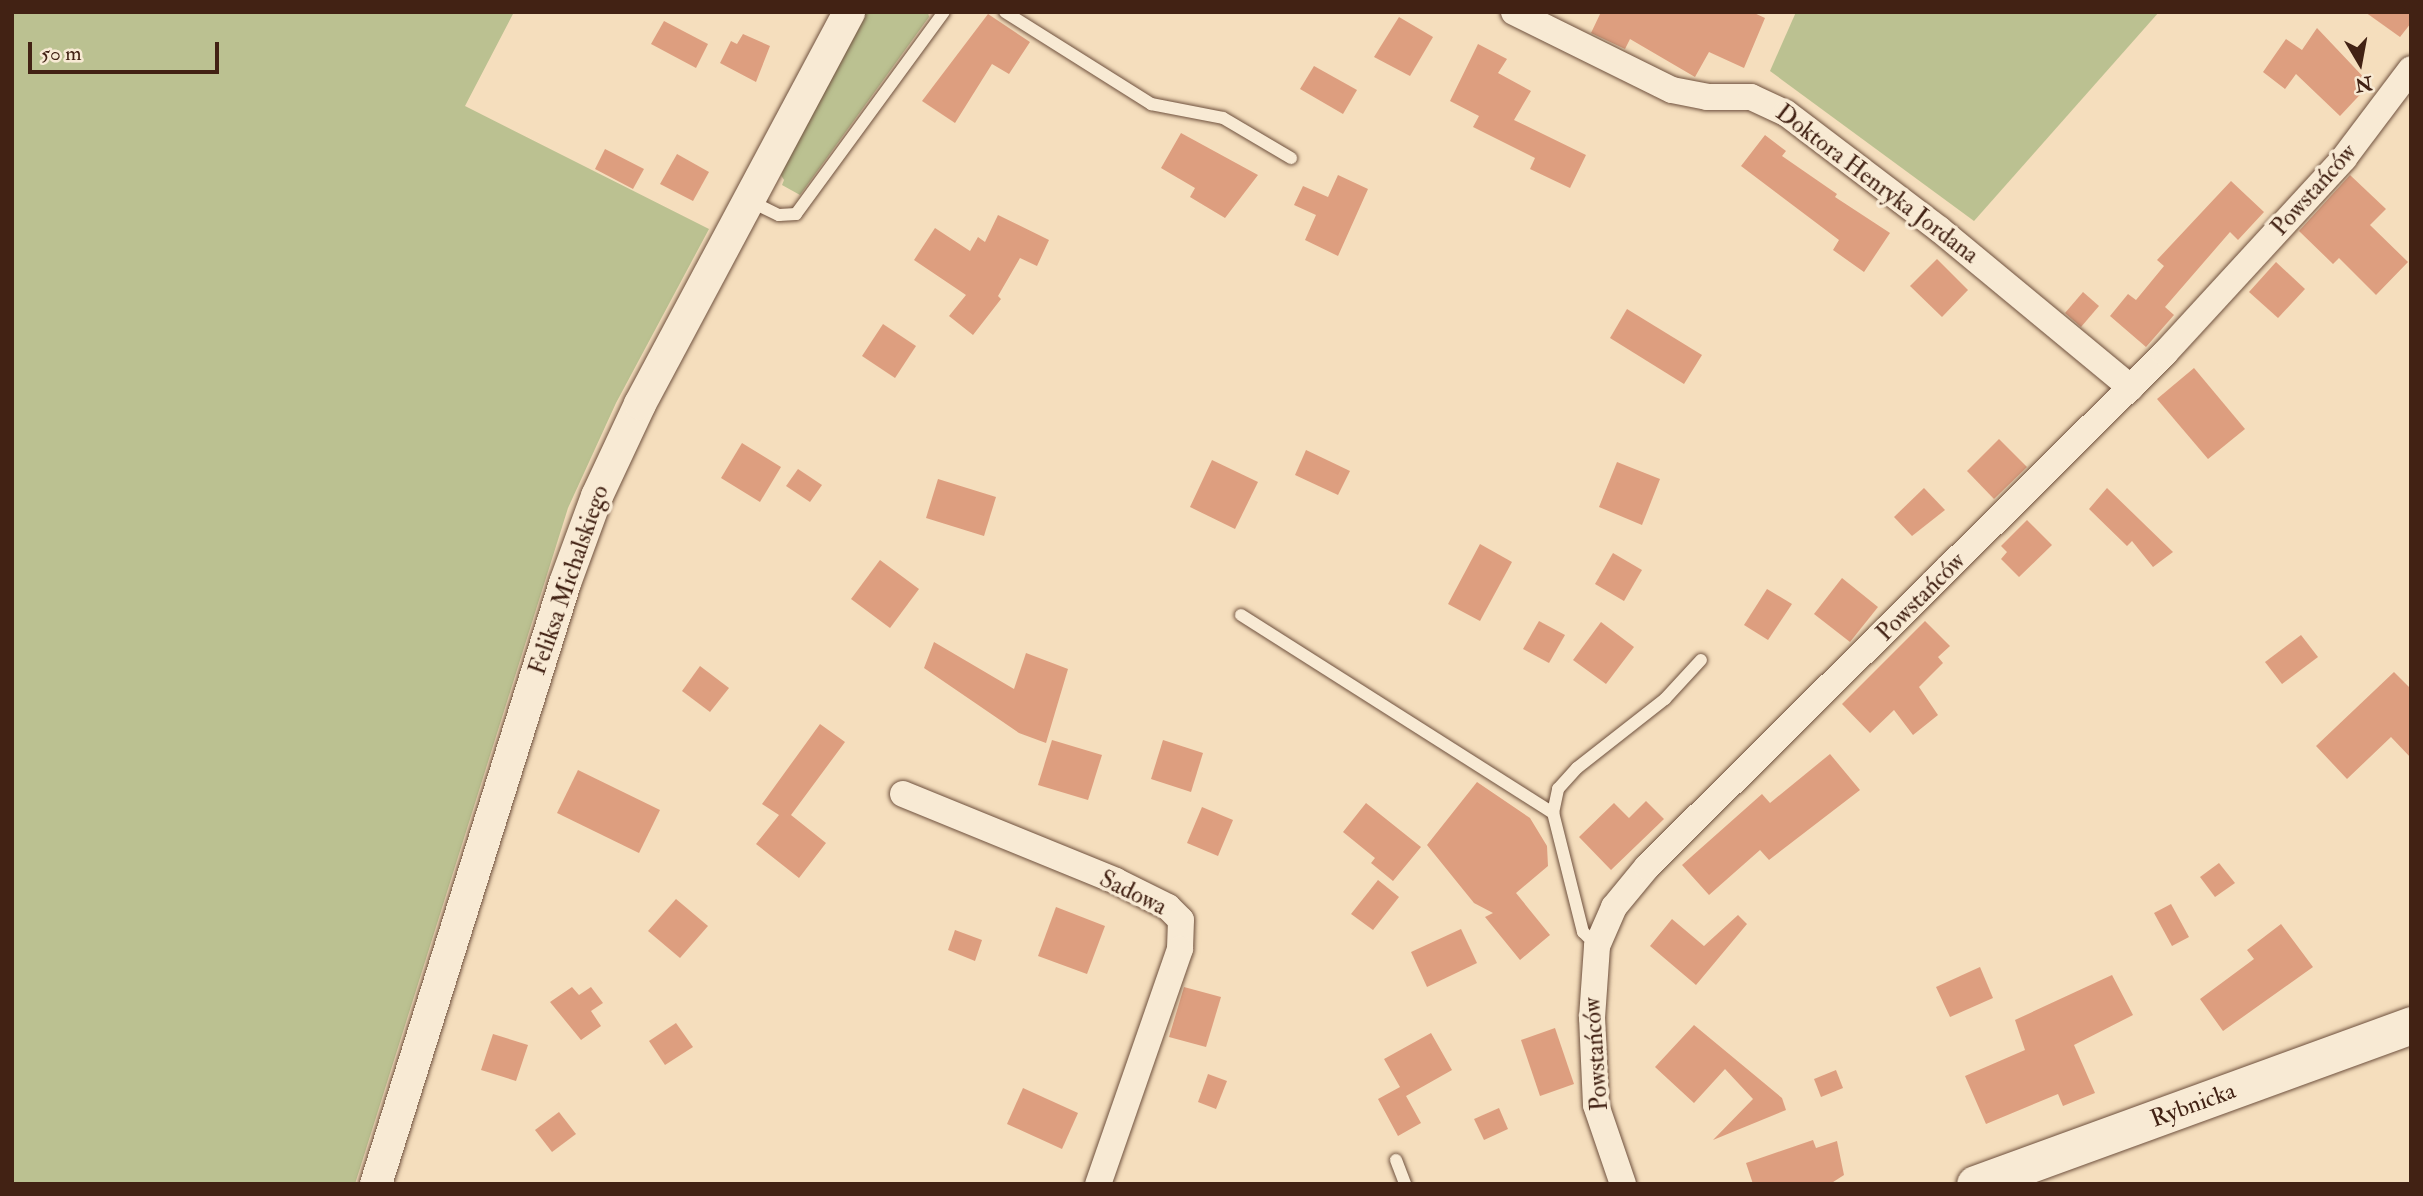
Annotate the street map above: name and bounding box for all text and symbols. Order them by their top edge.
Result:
scale bar [32,28,222,72]
north arrow [2325,28,2395,98]
text: 50 m [41,40,82,67]
text: N [2353,70,2374,97]
street label: Doktora Henryka Jordana [1770,98,1984,270]
street label: Powstańców [2265,138,2363,242]
street label: Feliksa Michalskiego [523,481,615,679]
street label: Powstańców [1871,547,1971,647]
street label: Sadowa [1095,864,1171,922]
street label: Powstańców [1578,996,1614,1112]
street label: Rybnicka [2147,1076,2239,1134]

